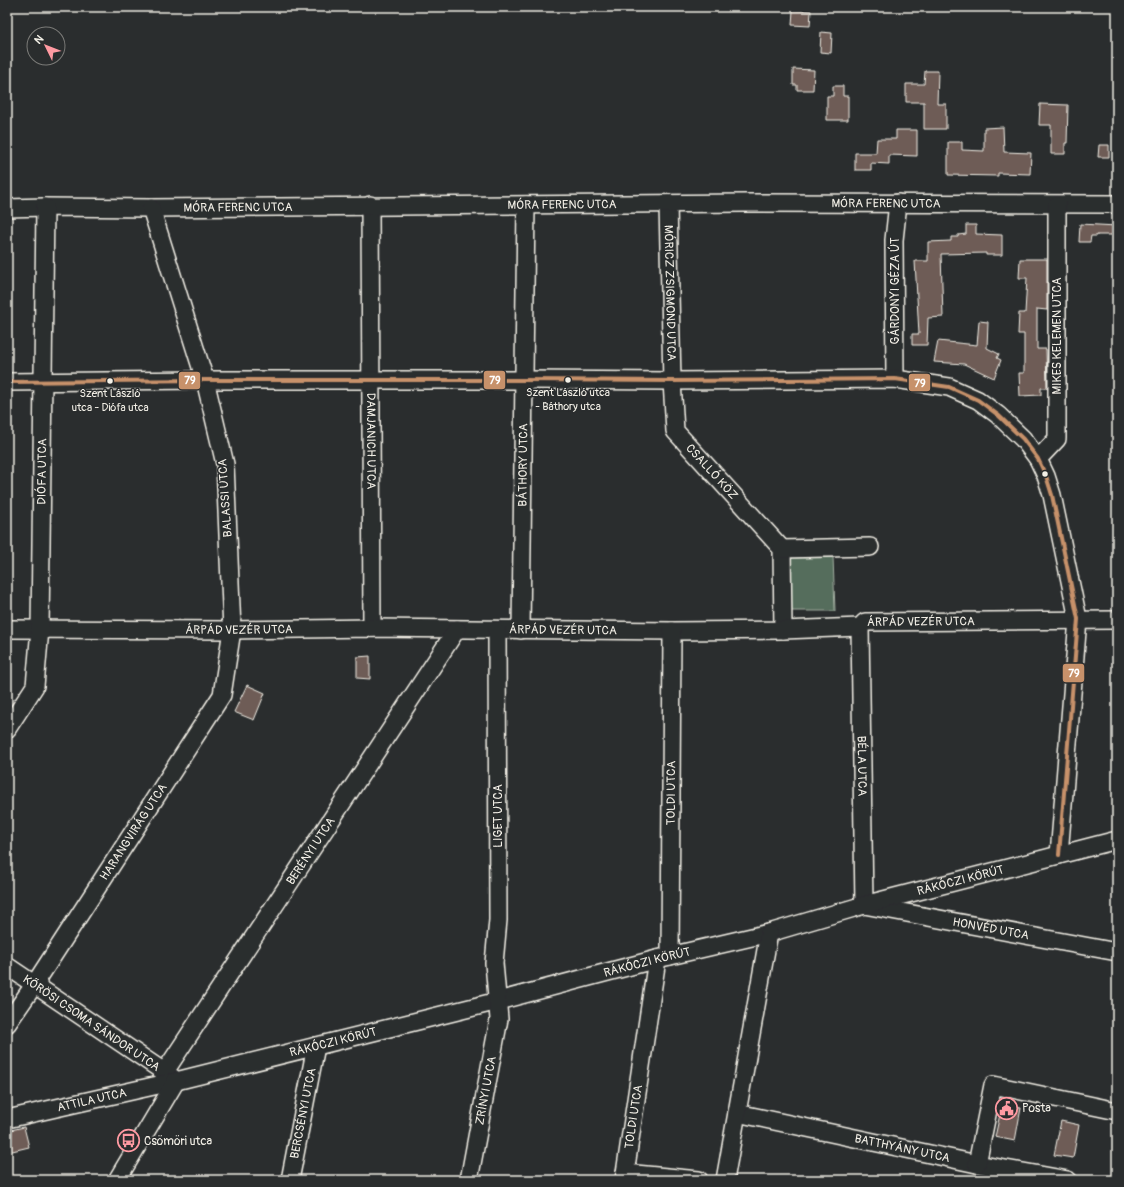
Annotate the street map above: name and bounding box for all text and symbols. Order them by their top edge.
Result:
north arrow [26,26,66,66]
text: N [32,32,47,47]
street label: MÓRA FERENC UTCA [831,195,941,212]
street label: MÓRA FERENC UTCA [507,197,617,213]
street label: MÓRA FERENC UTCA [183,200,293,216]
street label: MÓRICZ ZSIGMOND UTCA [660,225,679,361]
street label: GÁRDONYI GÉZA ÚT [887,237,903,345]
street label: MIKES KELEMEN UTCA [1050,277,1065,395]
line badge: 79 [483,370,506,390]
line badge: 79 [178,371,201,390]
line badge: 79 [908,373,931,392]
text: 79 [184,374,196,387]
text: 79 [489,374,501,387]
marker: Szent László utca - Báthory utca [563,375,573,385]
marker: Szent László utca - Diófa utca [105,376,115,386]
text: 79 [914,377,926,390]
place label: Szent László utca - Báthory utca [526,386,610,413]
place label: Szent László utca - Diófa utca [71,387,149,414]
street label: DAMJANICH UTCA [363,393,378,489]
street label: BÁTHORY UTCA [515,423,531,507]
street label: DIÓFA UTCA [34,438,50,505]
street label: CSALLÓ KÖZ [682,441,741,503]
street label: BALASSI UTCA [215,458,236,538]
unlabelled marker [1040,469,1050,479]
street label: ÁRPÁD VEZÉR UTCA [867,613,975,630]
street label: ÁRPÁD VEZÉR UTCA [509,621,617,638]
street label: ÁRPÁD VEZÉR UTCA [185,622,293,638]
line badge: 79 [1062,663,1085,683]
text: 79 [1068,667,1080,680]
street label: BÉLA UTCA [854,736,870,797]
street label: TOLDI UTCA [664,761,679,825]
street label: HARANGVIRÁG UTCA [97,781,171,883]
street label: LIGET UTCA [491,784,506,848]
street label: BERÉNYI UTCA [283,815,339,888]
street label: RÁKÓCZI KÖRÚT [916,862,1006,899]
street label: HONVÉD UTCA [951,915,1030,944]
street label: RÁKÓCZI KÖRÚT [602,944,692,981]
street label: KŐRÖSI CSOMA SÁNDOR UTCA [20,972,163,1075]
street label: RÁKÓCZI KÖRÚT [288,1024,378,1060]
street label: ZRÍNYI UTCA [472,1055,500,1126]
street label: BERCSÉNYI UTCA [287,1067,320,1160]
street label: TOLDI UTCA [622,1084,646,1150]
street label: ATTILA UTCA [56,1085,128,1115]
public building icon: Posta [994,1095,1020,1121]
place label: Posta [1022,1101,1051,1116]
bus stop icon: Csömöri utca [115,1128,141,1154]
street label: BATTHYÁNY UTCA [853,1131,951,1166]
place label: Csömöri utca [144,1134,213,1149]

